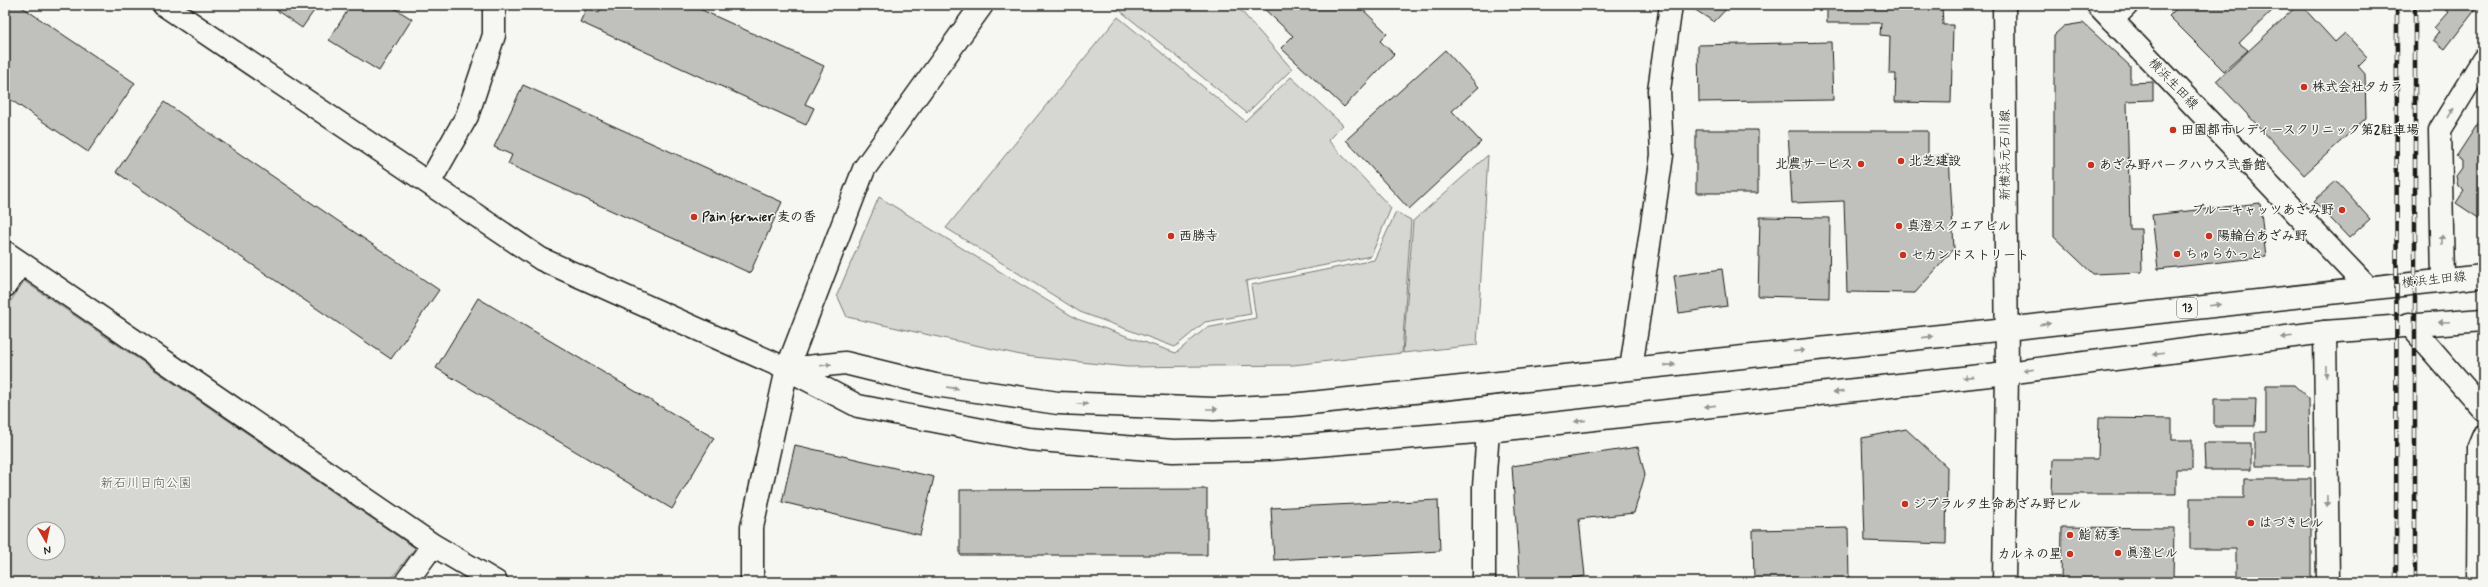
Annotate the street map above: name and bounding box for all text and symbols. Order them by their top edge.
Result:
street label: 横浜生田線 [2144,55,2202,114]
place label: 株式会社タカラ [2312,79,2403,96]
marker: 株式会社タカラ [2299,82,2309,92]
one-way arrow [2447,108,2455,118]
street label: 新横浜元石川線 [1997,109,2014,201]
place label: 田園都市レディースクリニック第2駐車場 [2181,122,2419,139]
marker: 田園都市レディースクリニック第2駐車場 [2168,125,2178,135]
place label: 北芝建設 [1909,153,1961,170]
place label: 北農サービス [1775,156,1853,173]
marker: 北芝建設 [1896,156,1906,166]
place label: あざみ野パークハウス弐番館 [2099,157,2267,174]
marker: 北農サービス [1856,159,1866,169]
marker: あざみ野パークハウス弐番館 [2086,160,2096,170]
place label: ブルーキャッツあざみ野 [2192,202,2334,219]
marker: ブルーキャッツあざみ野 [2337,205,2347,215]
place label: Pain fermier 麦の香 [702,209,816,226]
marker: Pain fermier 麦の香 [689,212,699,222]
place label: 真澄スクエアビル [1907,218,2011,235]
marker: 真澄スクエアビル [1894,221,1904,231]
place label: 西勝寺 [1179,228,1218,245]
place label: 陽輪台あざみ野 [2217,228,2308,245]
marker: 西勝寺 [1166,231,1176,241]
marker: 陽輪台あざみ野 [2204,231,2214,241]
one-way arrow [2439,233,2445,246]
place label: ちゅらかっと [2185,246,2263,263]
place label: セカンドストリート [1911,247,2029,264]
marker: ちゅらかっと [2172,249,2182,259]
marker: セカンドストリート [1898,250,1908,260]
street label: 横浜生田線 [2401,268,2468,292]
road number: 13 [2177,298,2197,318]
one-way arrow [2209,302,2221,308]
one-way arrow [2438,319,2450,326]
one-way arrow [2038,321,2051,328]
one-way arrow [1922,334,1934,340]
one-way arrow [2281,334,2293,340]
one-way arrow [1793,348,1805,354]
one-way arrow [2152,351,2164,357]
one-way arrow [1664,361,1676,368]
one-way arrow [820,362,832,368]
one-way arrow [2323,365,2329,378]
one-way arrow [2023,367,2035,373]
one-way arrow [1962,374,1974,381]
one-way arrow [947,385,959,391]
one-way arrow [1833,389,1845,395]
one-way arrow [1076,401,1088,408]
one-way arrow [1704,403,1716,409]
one-way arrow [1206,406,1219,412]
one-way arrow [1574,417,1586,424]
park label: 新石川日向公園 [100,475,192,492]
one-way arrow [2324,495,2330,508]
place label: ジブラルタ生命あざみ野ビル [1913,496,2081,513]
marker: ジブラルタ生命あざみ野ビル [1900,499,1910,509]
place label: はづきビル [2259,515,2324,532]
marker: はづきビル [2246,518,2256,528]
north arrow [26,521,66,561]
place label: 鮨 紡季 [2078,527,2121,544]
marker: 鮨 紡季 [2065,530,2075,540]
text: N [43,542,52,557]
place label: 眞澄ビル [2126,545,2178,562]
place label: カルネの星 [1997,546,2062,563]
marker: 眞澄ビル [2113,548,2123,558]
marker: カルネの星 [2065,549,2075,559]

